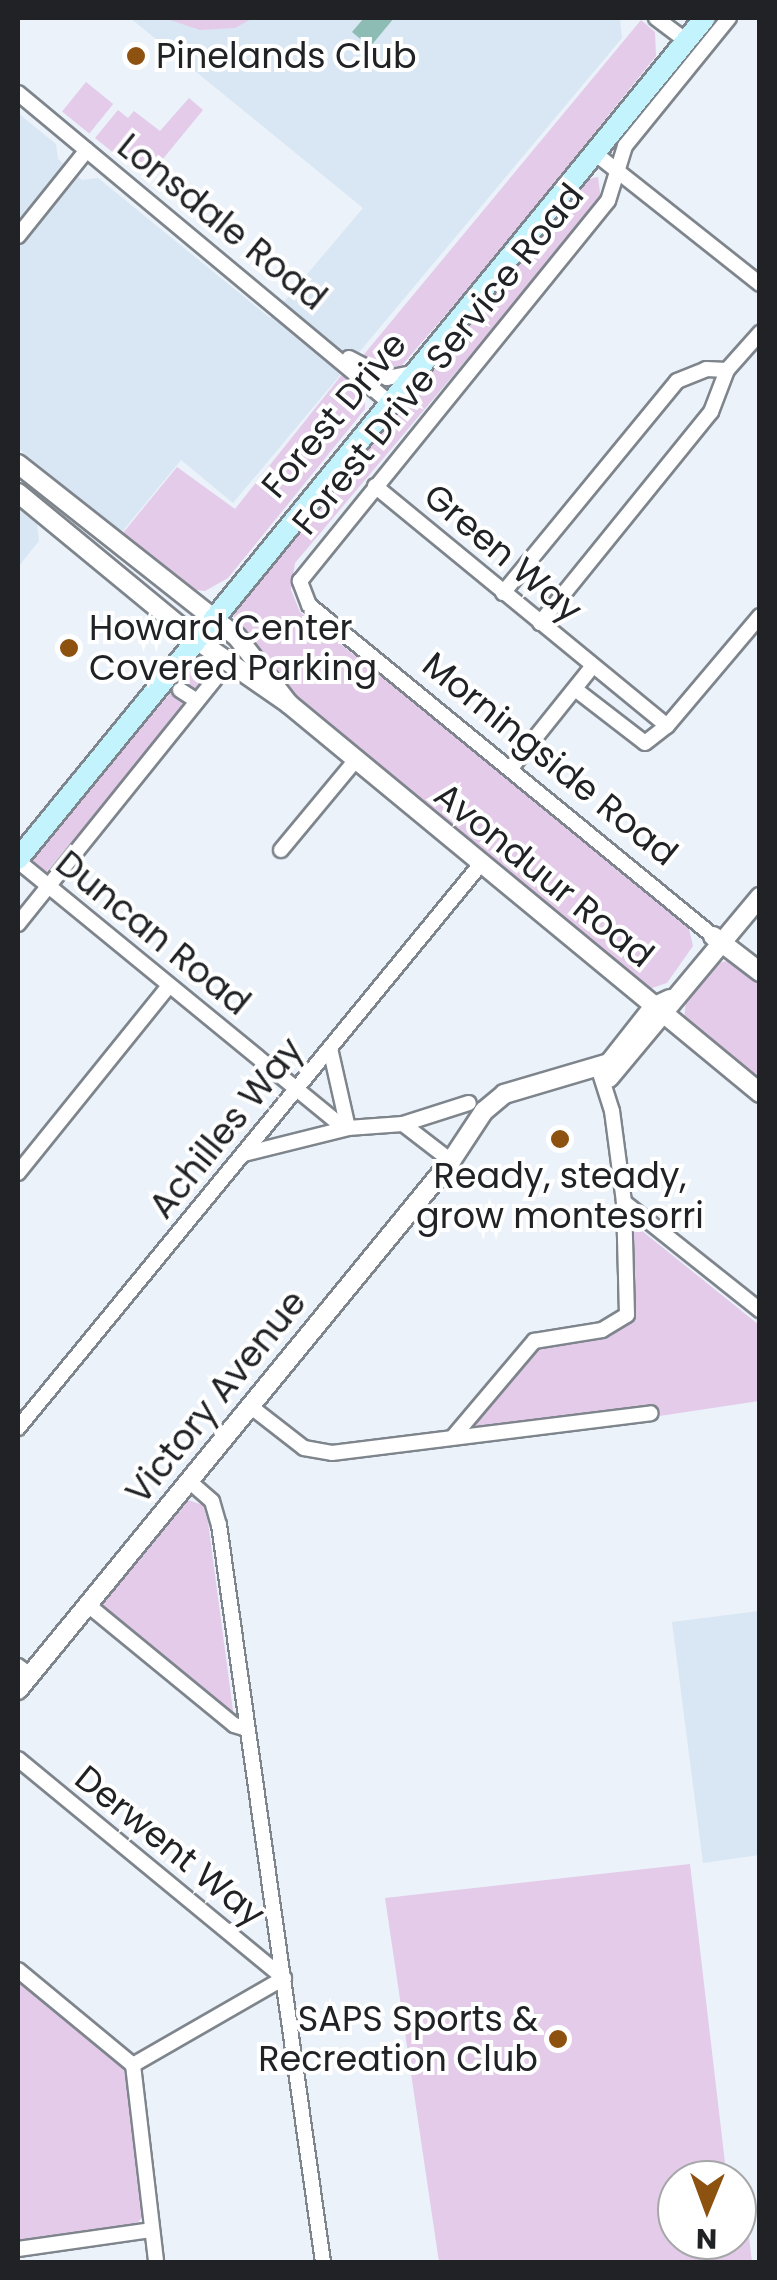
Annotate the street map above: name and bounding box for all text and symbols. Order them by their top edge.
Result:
place label: Pinelands Club [156,35,417,77]
marker: Pinelands Club [125,45,147,67]
street label: Lonsdale Road [109,125,335,319]
street label: Forest Drive Service Road [284,175,592,543]
street label: Forest Drive [253,324,415,506]
street label: Green Way [416,475,590,631]
place label: Howard Center Covered Parking [89,607,377,689]
marker: Howard Center Covered Parking [58,637,80,659]
street label: Morningside Road [414,643,686,875]
street label: Avonduur Road [426,774,662,976]
street label: Duncan Road [48,842,258,1024]
street label: Achilles Way [140,1029,312,1227]
marker: Ready, steady, grow montesorri [549,1128,571,1150]
place label: Ready, steady, grow montesorri [416,1155,704,1237]
street label: Victory Avenue [117,1282,315,1512]
street label: Derwent Way [67,1757,273,1935]
place label: SAPS Sports & Recreation Club [258,1998,538,2080]
marker: SAPS Sports & Recreation Club [547,2028,569,2050]
north arrow [657,2160,757,2260]
text: N [696,2219,717,2258]

